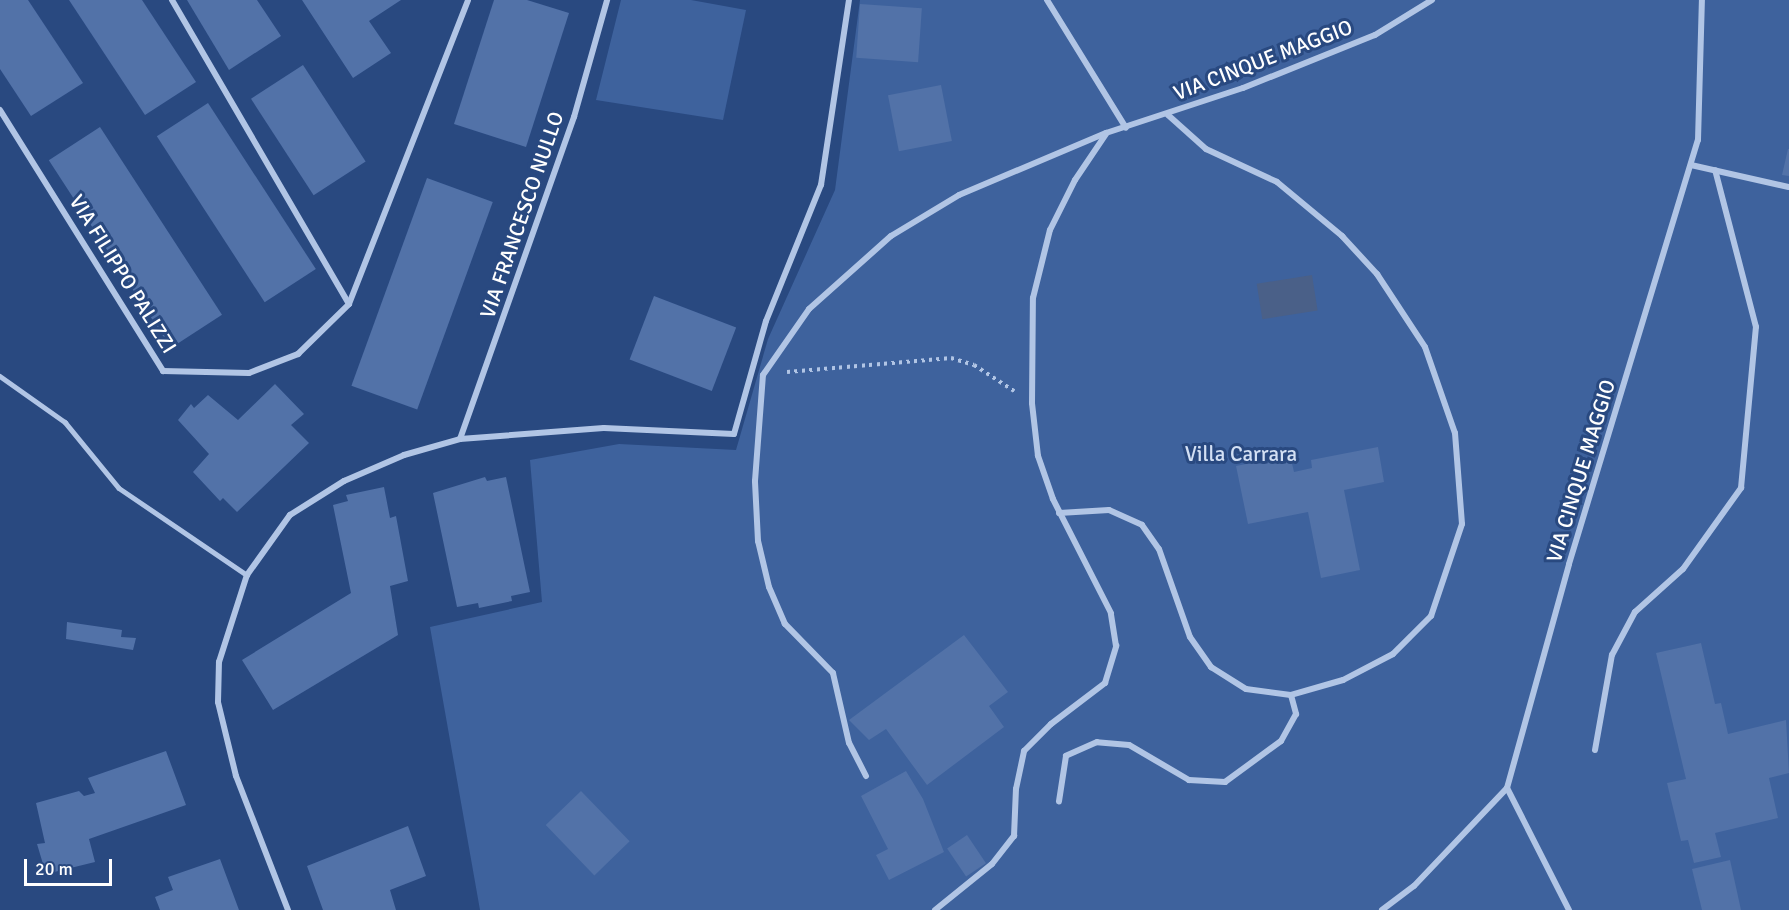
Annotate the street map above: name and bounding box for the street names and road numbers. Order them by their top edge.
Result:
street label: VIA CINQUE MAGGIO [1170,14,1356,106]
street label: VIA FRANCESCO NULLO [475,108,569,322]
street label: VIA FILIPPO PALIZZI [64,190,182,358]
street label: VIA CINQUE MAGGIO [1541,377,1621,565]

